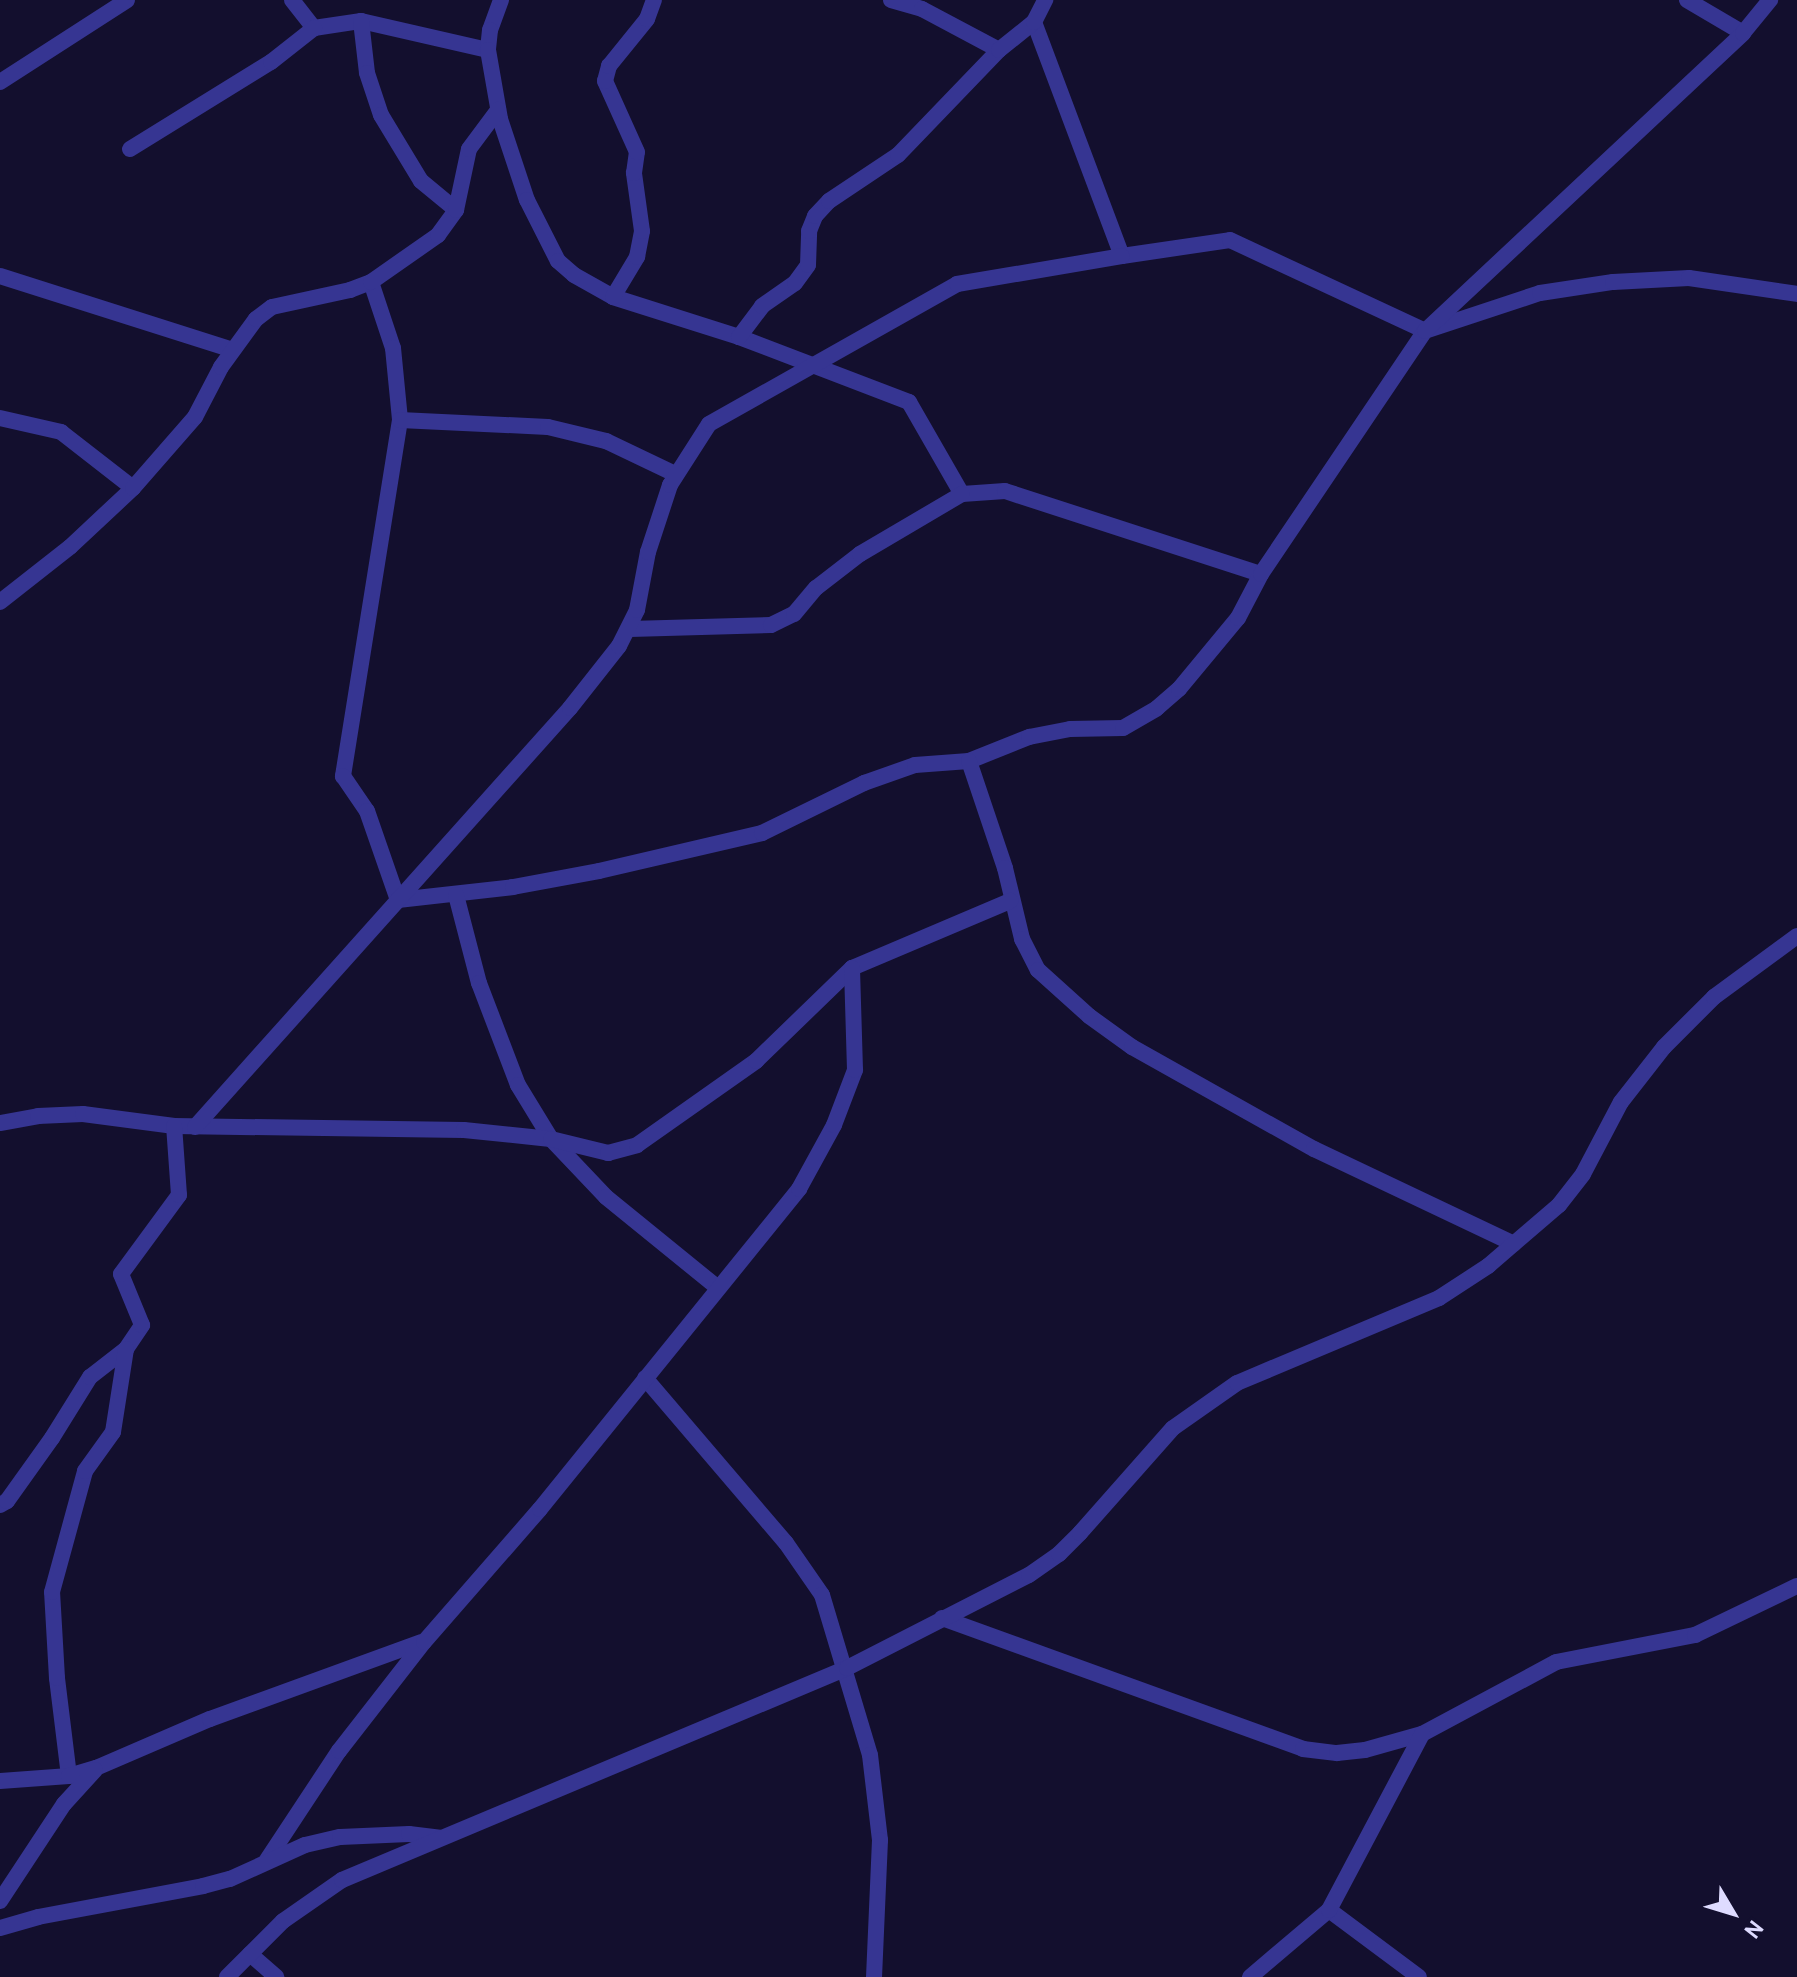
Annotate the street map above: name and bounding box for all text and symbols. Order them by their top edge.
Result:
north arrow [1693,1873,1773,1953]
text: N [1737,1914,1768,1943]

